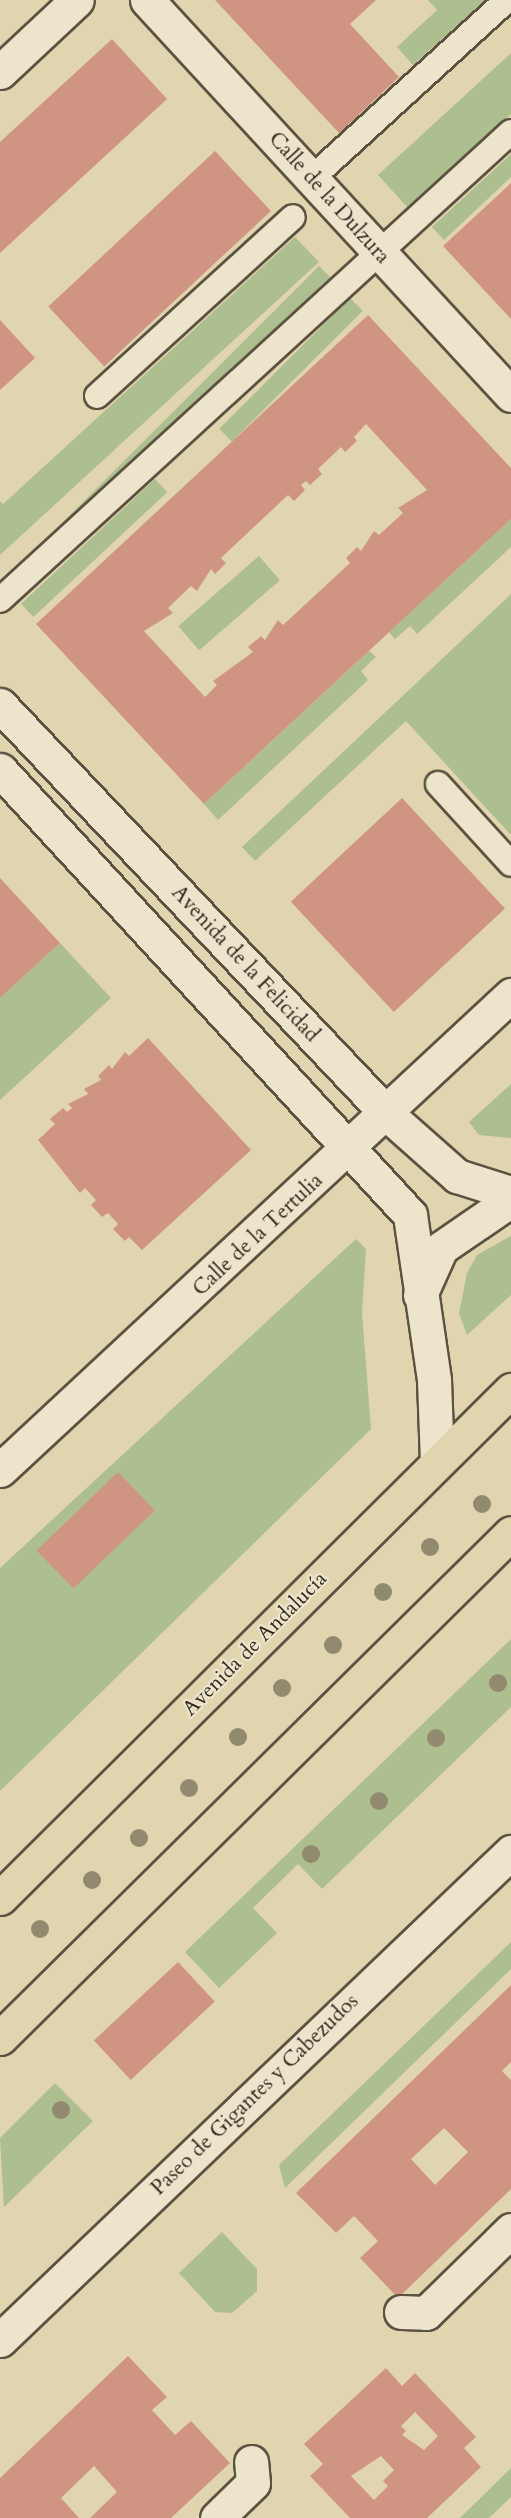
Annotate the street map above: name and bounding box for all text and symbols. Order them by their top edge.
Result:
street label: Calle de la Dulzura [263,127,395,269]
street label: Avenida de la Felicidad [166,880,324,1048]
street label: Calle de la Tertulia [188,1168,328,1302]
street label: Avenida de Andalucía [178,1567,332,1721]
street label: Paseo de Gigantes y Cabezudos [146,1989,364,2201]

